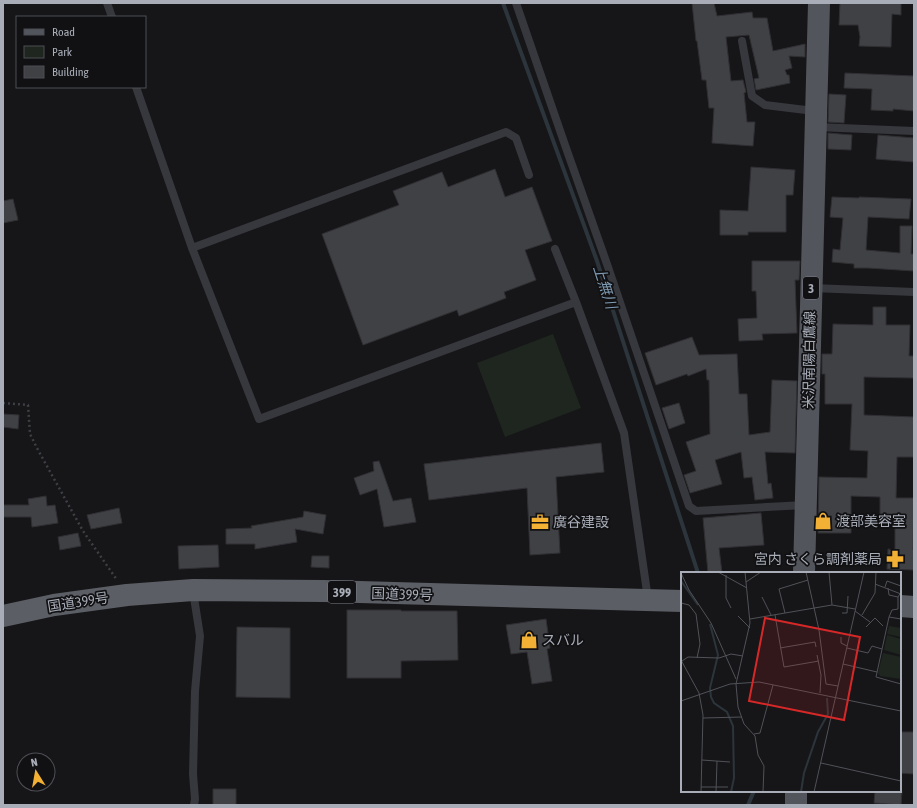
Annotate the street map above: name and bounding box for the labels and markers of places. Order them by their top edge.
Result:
shop icon: 渡部美容室 [813,511,833,531]
office icon: 廣谷建設 [530,512,550,532]
place label: 渡部美容室 [836,513,906,529]
place label: 廣谷建設 [553,514,609,530]
pharmacy icon: 宮内 さくら調剤薬局 [885,549,905,569]
place label: 宮内 さくら調剤薬局 [754,551,882,567]
shop icon: スバル [519,630,539,650]
place label: スバル [542,632,584,648]

